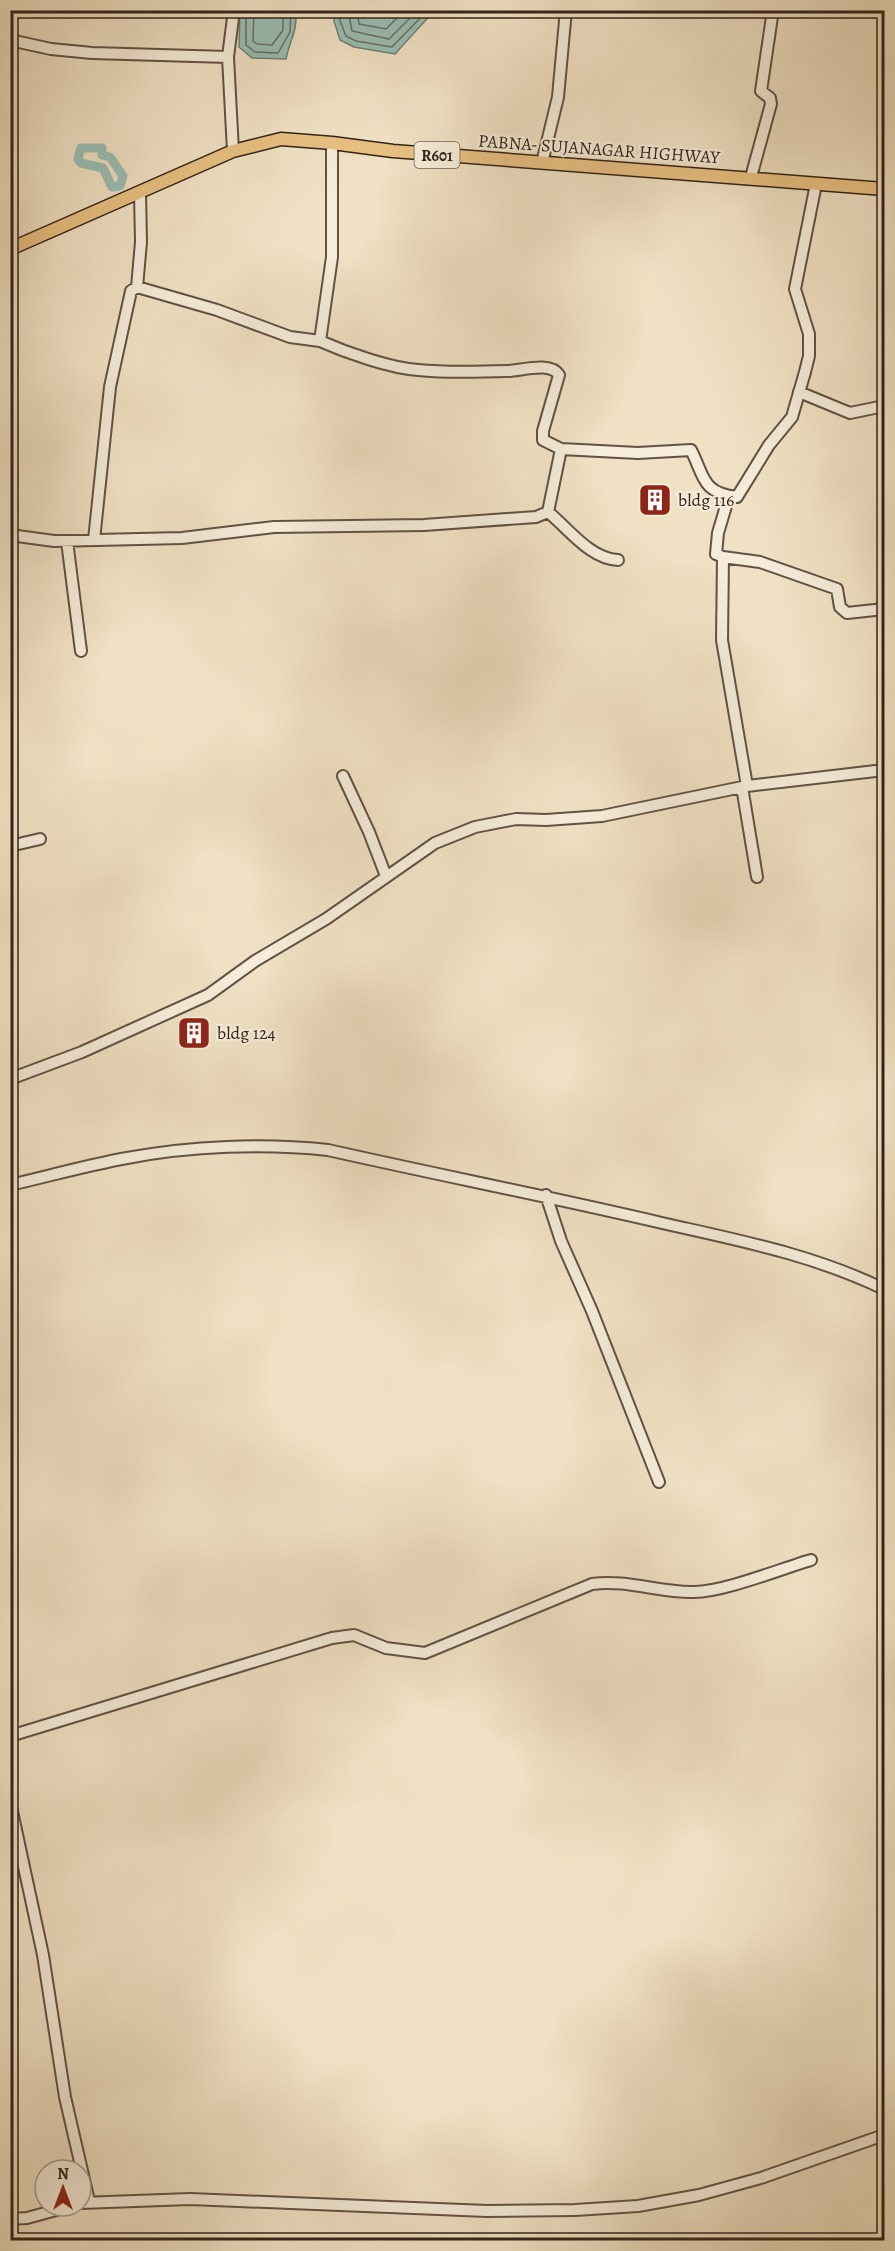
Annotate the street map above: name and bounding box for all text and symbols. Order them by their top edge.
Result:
street label: PABNA- SUJANAGAR HIGHWAY [477,129,722,170]
road number: R601 [414,142,460,168]
building icon: bldg 116 [637,482,673,518]
place label: bldg 116 [678,488,734,512]
building icon: bldg 124 [176,1015,212,1051]
place label: bldg 124 [217,1021,276,1045]
north arrow [33,2158,93,2218]
text: N [57,2163,69,2185]

